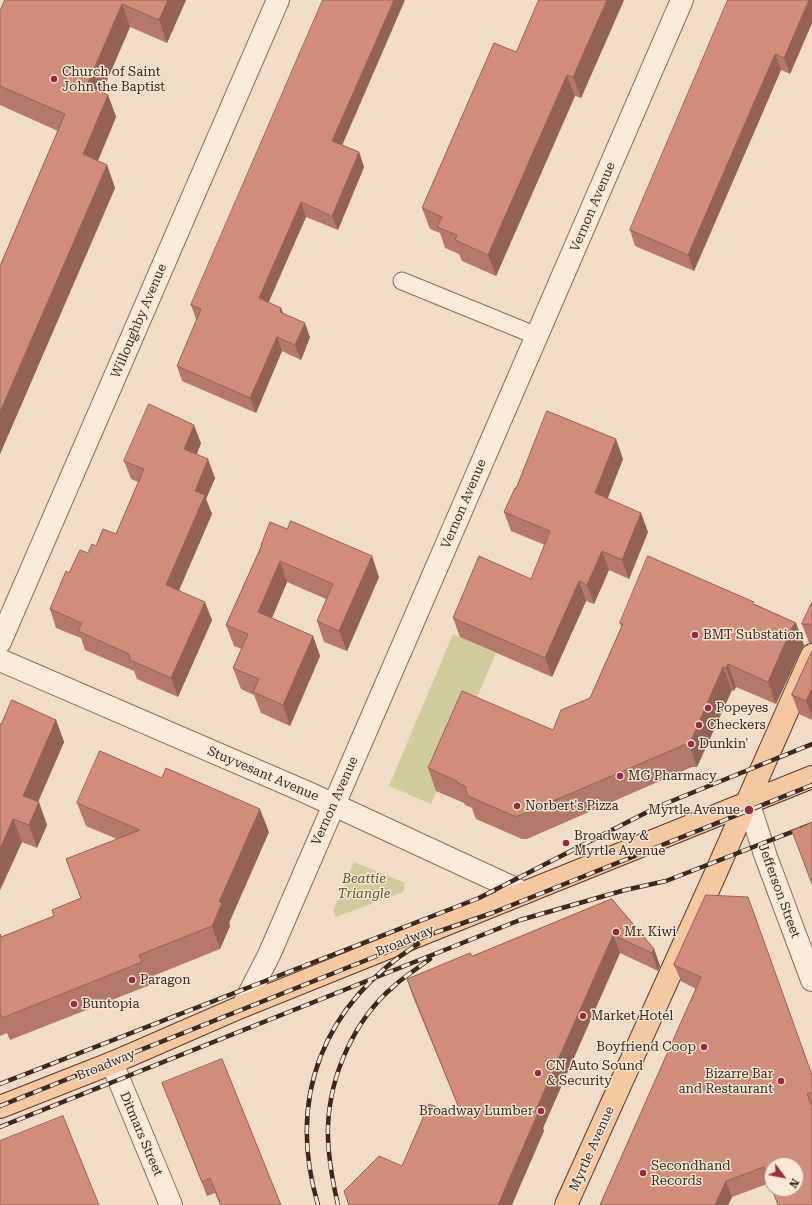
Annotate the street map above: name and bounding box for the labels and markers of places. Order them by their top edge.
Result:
place label: Church of Saint John the Baptist [62,64,165,95]
marker: Church of Saint John the Baptist [49,74,59,84]
place label: BMT Substation [703,627,804,643]
marker: BMT Substation [690,630,700,640]
place label: Popeyes [716,700,768,716]
marker: Popeyes [703,703,713,713]
place label: Checkers [707,717,766,733]
marker: Checkers [694,720,704,730]
place label: Dunkin' [699,736,749,752]
marker: Dunkin' [686,739,696,749]
place label: MG Pharmacy [628,768,717,784]
marker: MG Pharmacy [615,771,625,781]
place label: Norbert's Pizza [525,798,618,814]
marker: Norbert's Pizza [512,801,522,811]
place label: Myrtle Avenue [649,802,740,818]
marker: Myrtle Avenue [743,804,755,816]
place label: Broadway & Myrtle Avenue [574,828,665,859]
marker: Broadway & Myrtle Avenue [561,838,571,848]
place label: Mr. Kiwi [624,924,676,940]
marker: Mr. Kiwi [611,927,621,937]
place label: Paragon [140,972,191,988]
marker: Paragon [127,975,137,985]
place label: Buntopia [82,996,139,1012]
marker: Buntopia [69,999,79,1009]
place label: Market Hotel [591,1008,673,1024]
marker: Market Hotel [578,1011,588,1021]
place label: Boyfriend Coop [596,1039,696,1055]
marker: Boyfriend Coop [699,1042,709,1052]
place label: CN Auto Sound & Security [546,1058,643,1089]
place label: Bizarre Bar and Restaurant [678,1066,773,1097]
marker: CN Auto Sound & Security [533,1068,543,1078]
marker: Bizarre Bar and Restaurant [776,1076,786,1086]
place label: Broadway Lumber [419,1103,533,1119]
marker: Broadway Lumber [536,1106,546,1116]
place label: Secondhand Records [651,1158,731,1189]
marker: Secondhand Records [638,1168,648,1178]

